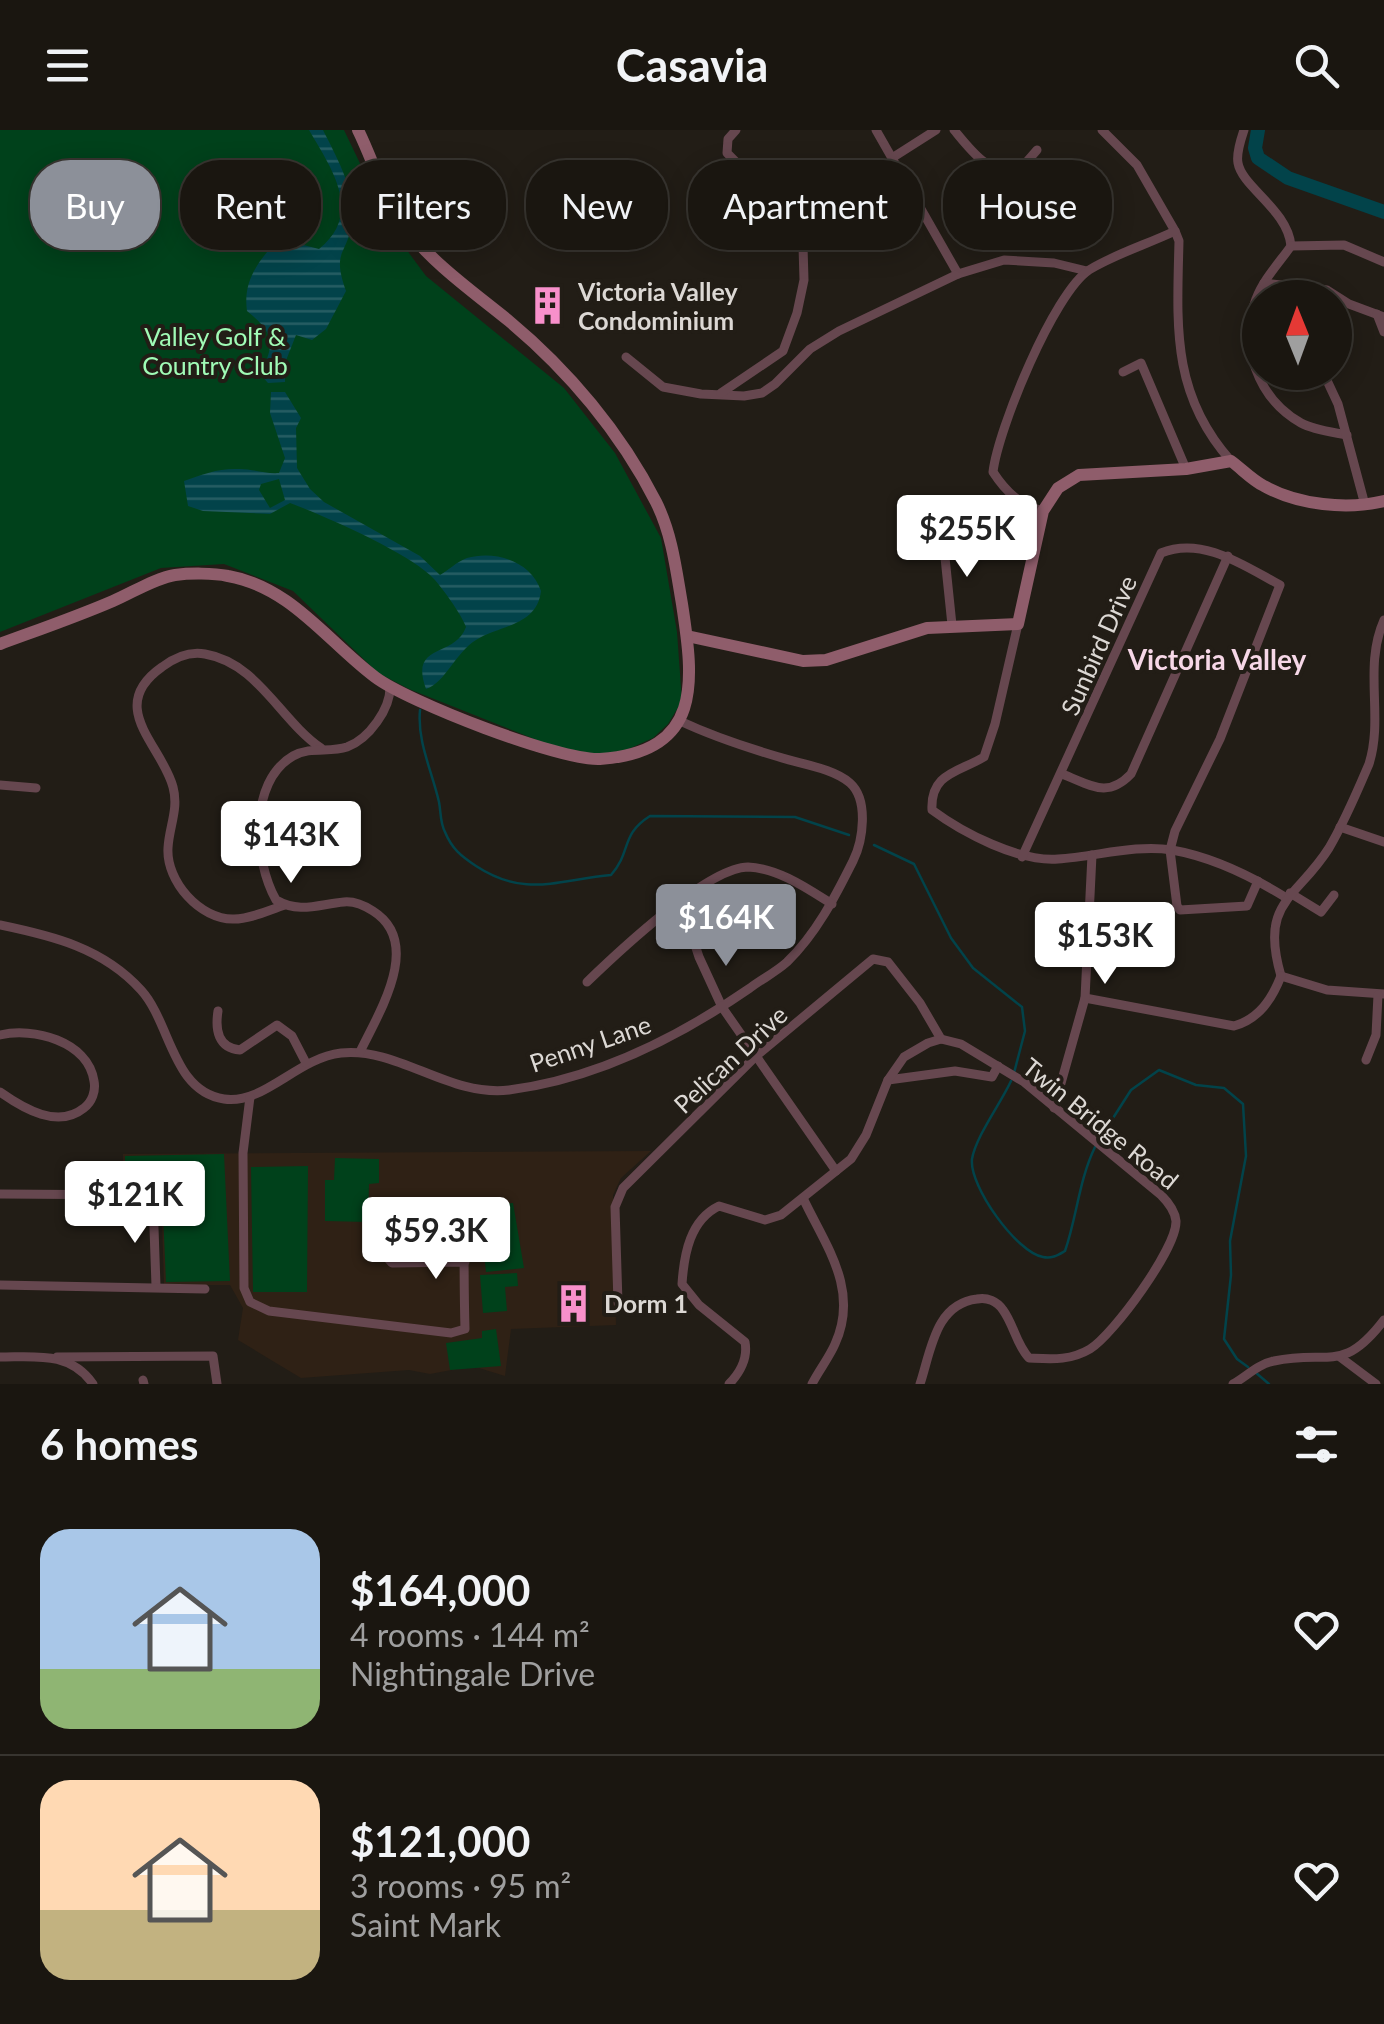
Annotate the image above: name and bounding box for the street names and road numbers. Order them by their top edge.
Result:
street label: Sunbird Drive [1054,570,1142,720]
street label: Pelican Drive [667,999,793,1119]
street label: Penny Lane [525,1008,655,1078]
street label: Twin Bridge Road [1017,1051,1185,1195]

